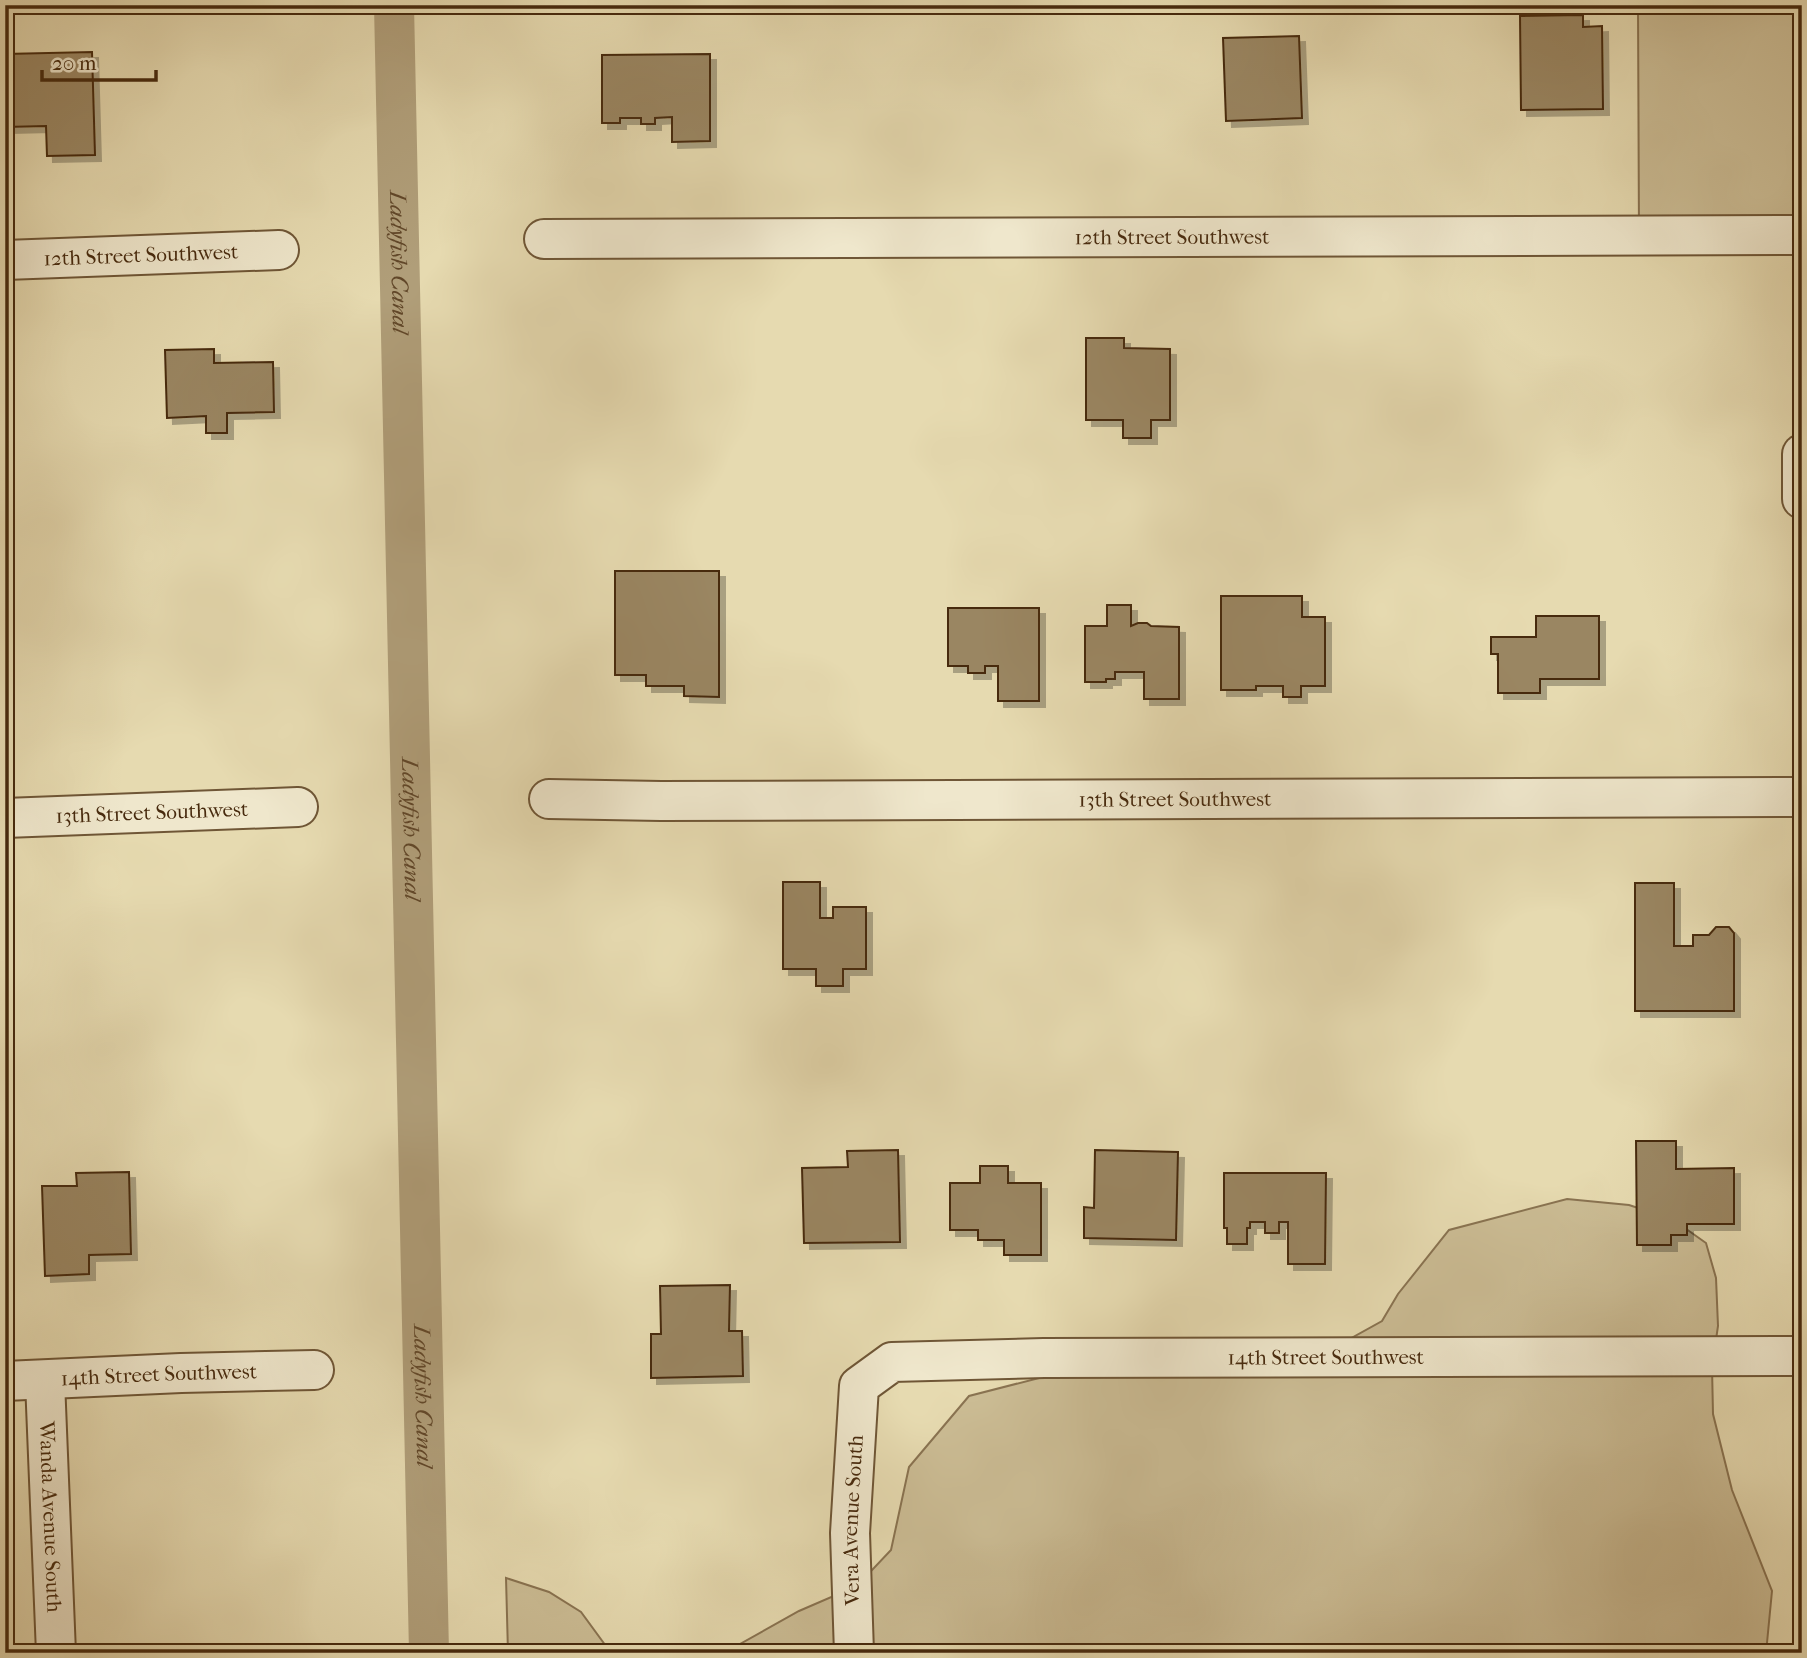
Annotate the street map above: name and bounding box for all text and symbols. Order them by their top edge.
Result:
scale bar [42,38,156,82]
text: 20 m [52,51,97,75]
water label: Ladyfish Canal [384,188,415,336]
street label: 12th Street Southwest [1074,225,1270,249]
street label: 12th Street Southwest [43,239,239,271]
water label: Ladyfish Canal [396,755,427,903]
street label: 13th Street Southwest [1079,787,1272,812]
street label: 13th Street Southwest [55,797,249,828]
water label: Ladyfish Canal [408,1322,439,1470]
street label: 14th Street Southwest [1227,1345,1425,1370]
street label: 14th Street Southwest [60,1359,258,1390]
street label: Wanda Avenue South [35,1420,66,1613]
street label: Vera Avenue South [838,1434,868,1607]

